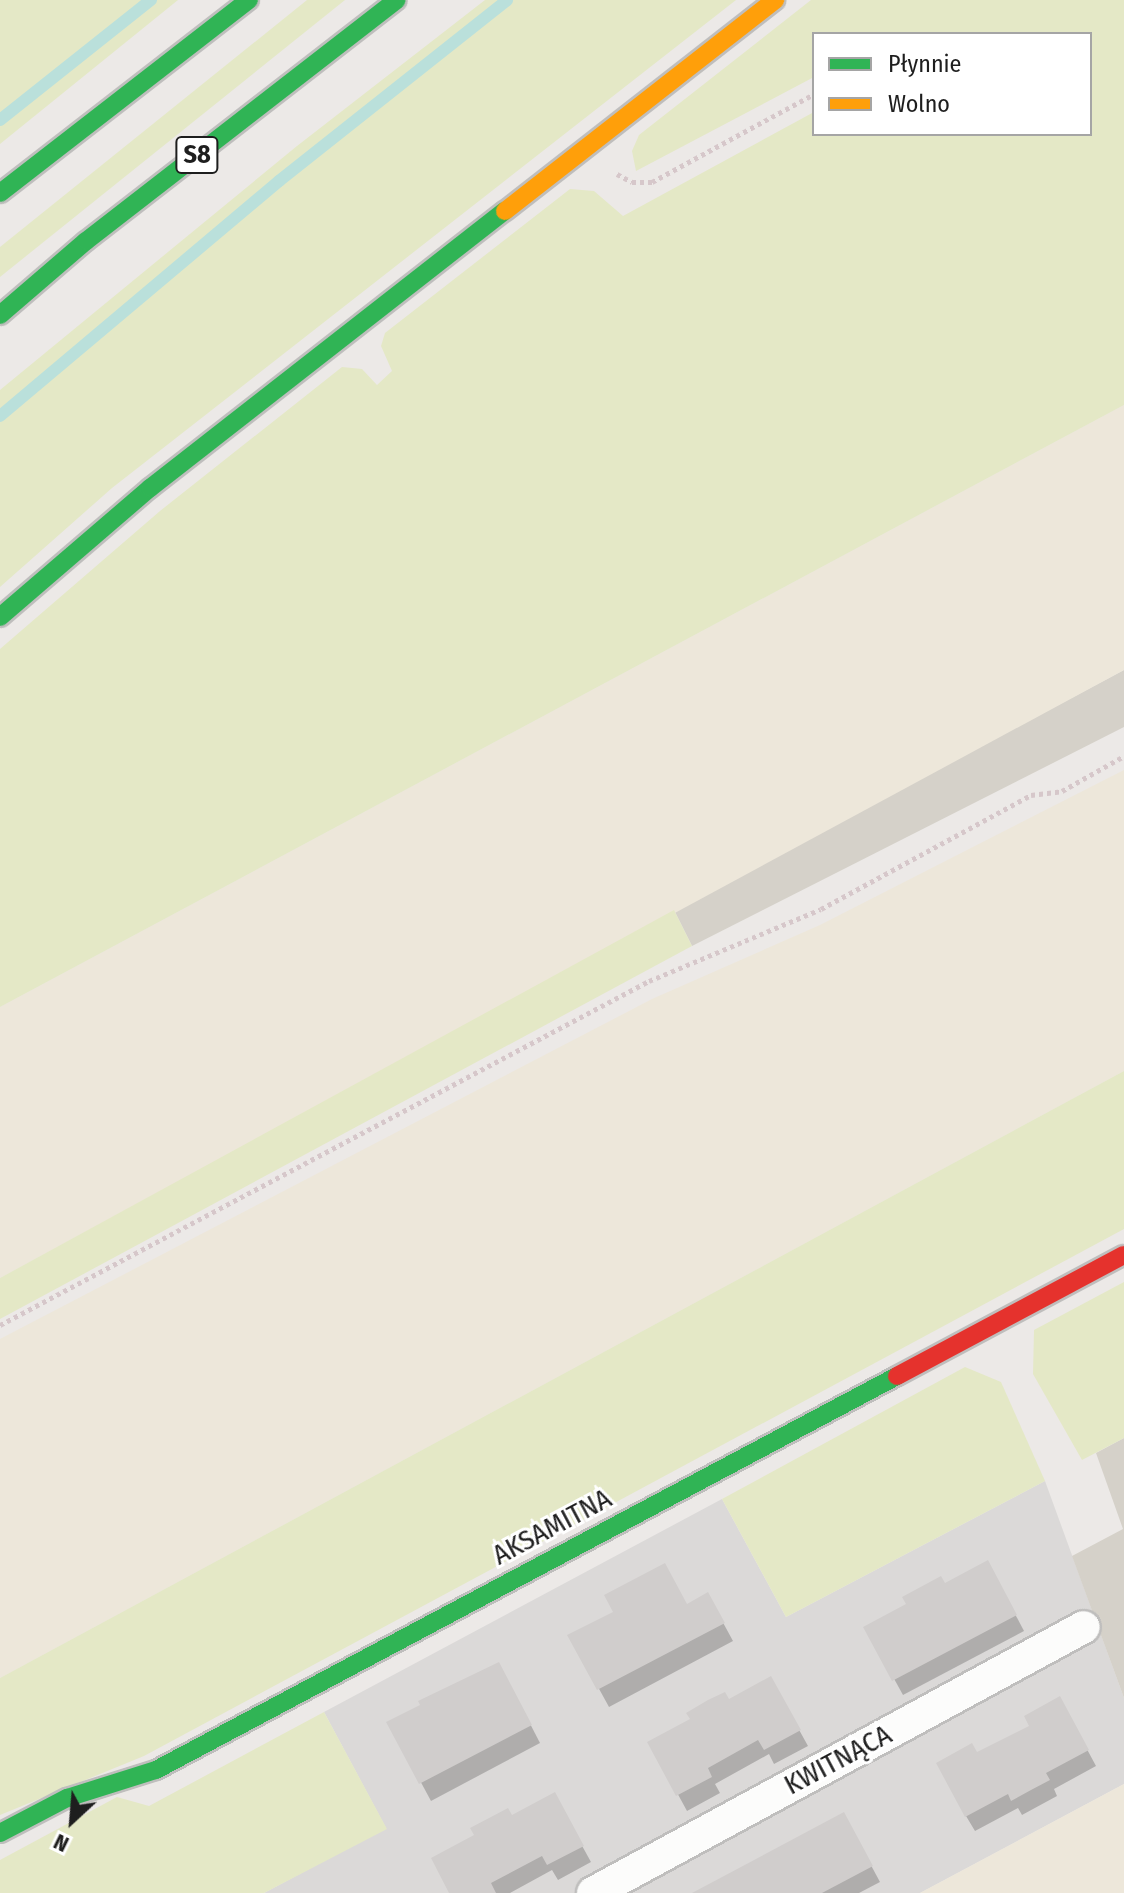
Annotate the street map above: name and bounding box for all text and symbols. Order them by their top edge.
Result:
legend [812,32,1092,136]
text: Płynnie [888,50,961,78]
text: Wolno [888,90,950,118]
road number: S8 [175,133,219,177]
street label: AKSAMITNA [487,1482,617,1572]
street label: KWITNĄCA [779,1718,897,1802]
north arrow [32,1781,112,1861]
text: N [49,1828,73,1858]

